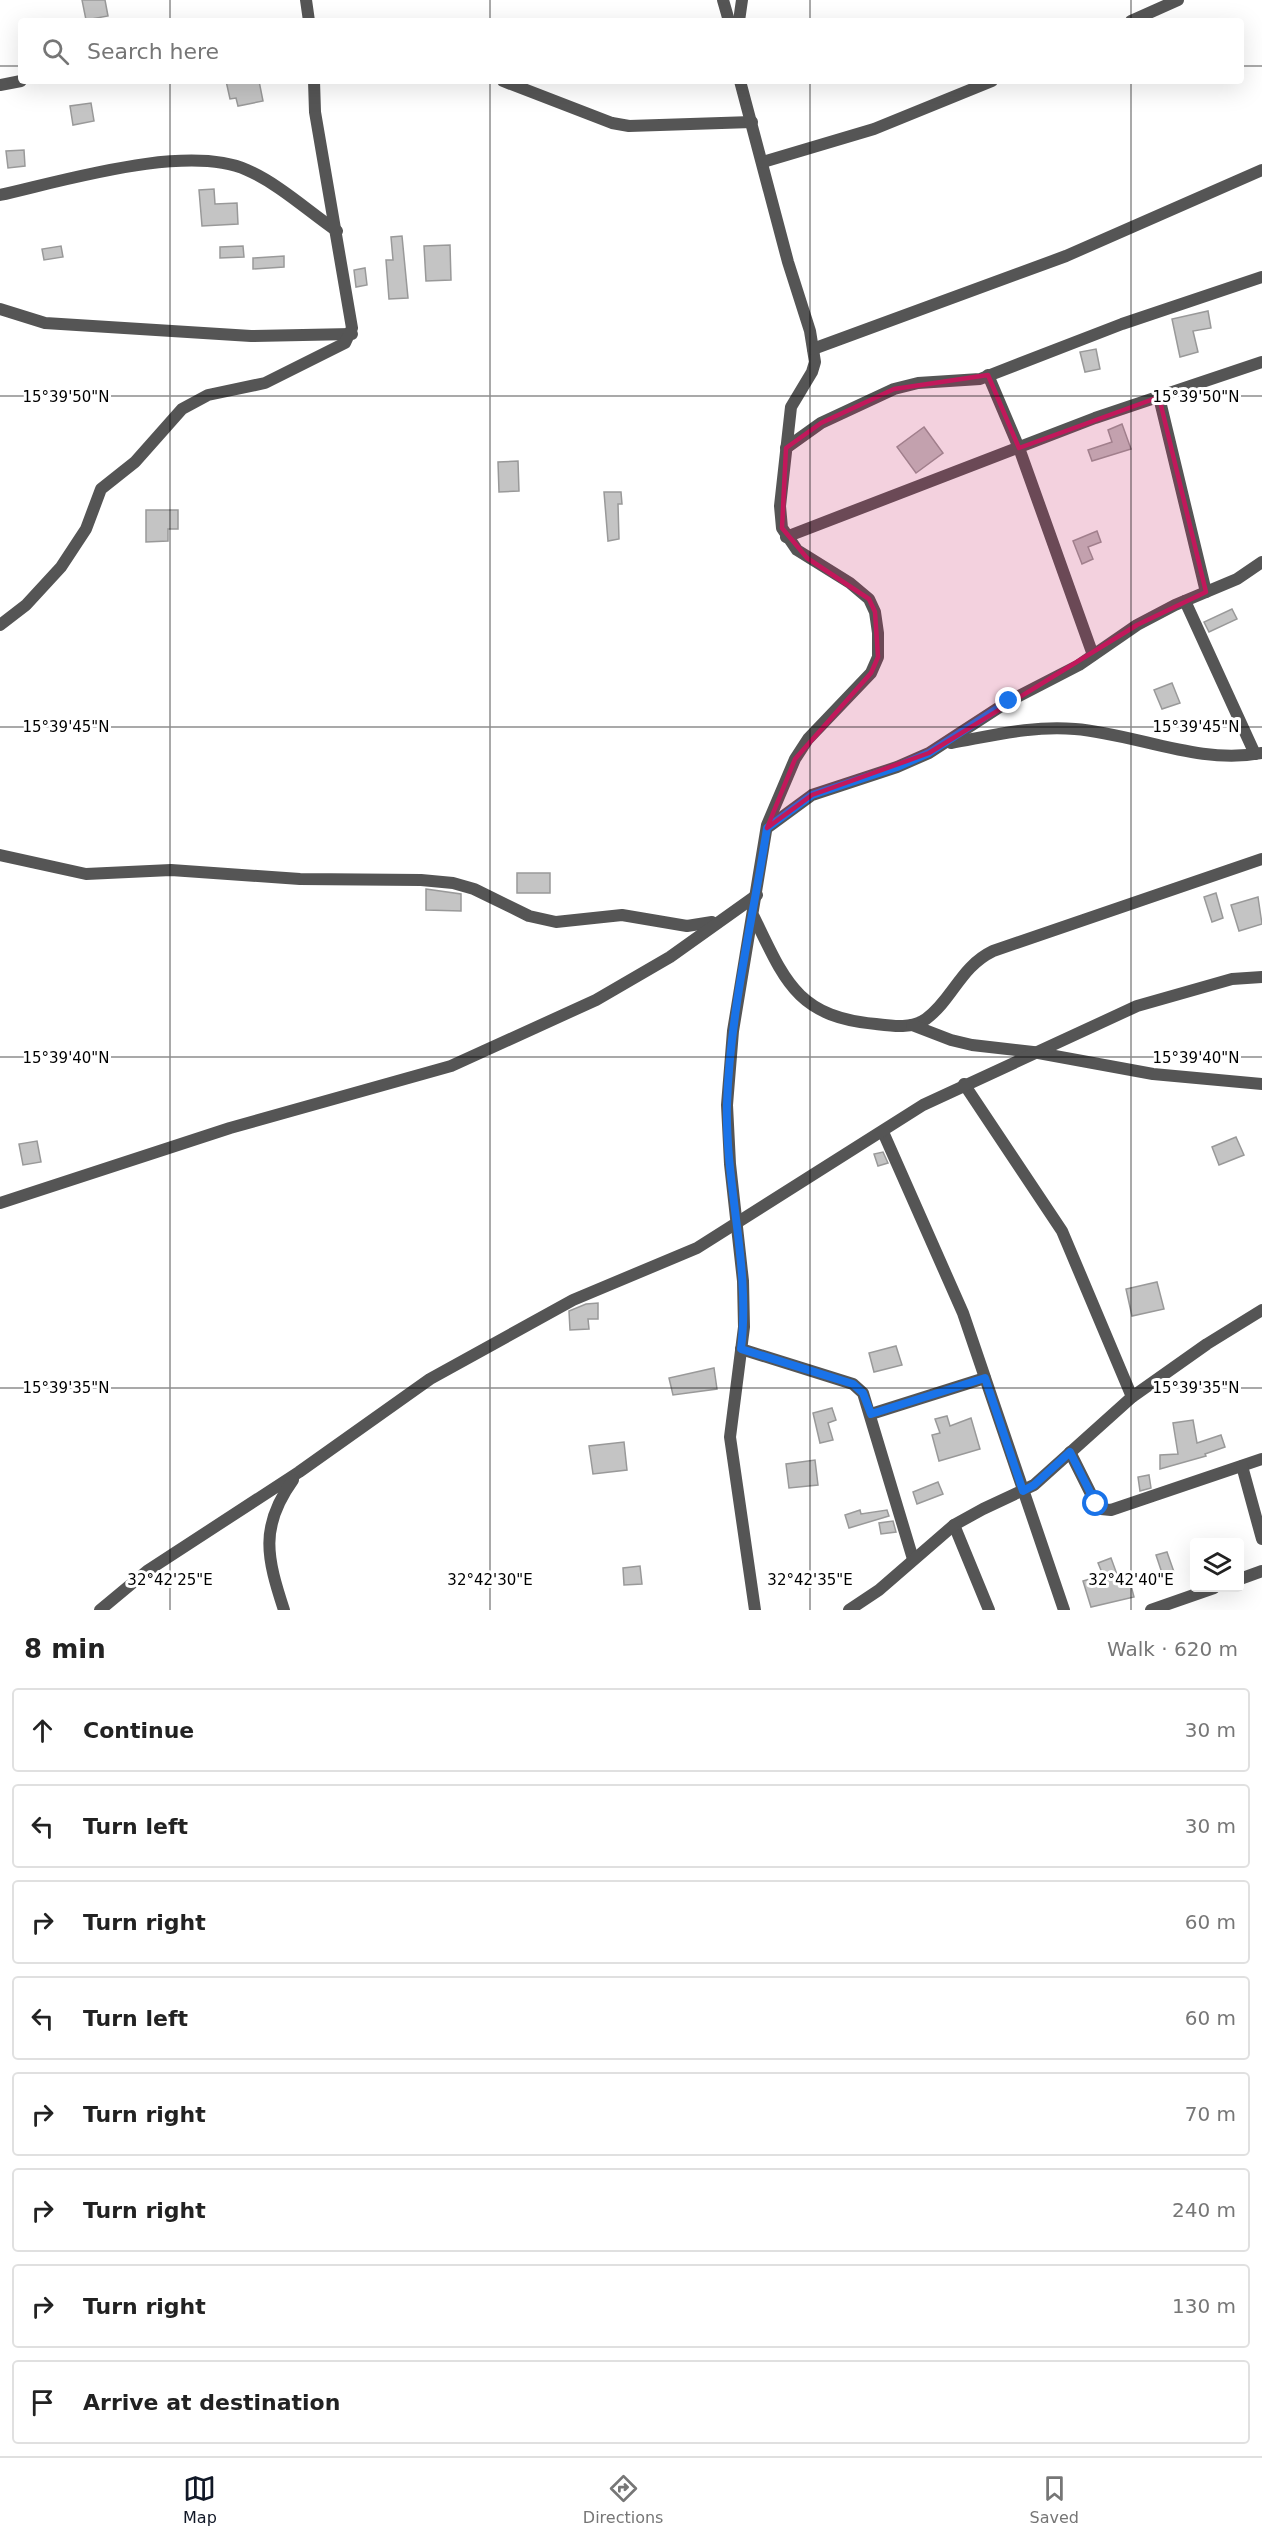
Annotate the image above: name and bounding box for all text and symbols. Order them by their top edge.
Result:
search box [18,18,1244,84]
icon: search [39,35,72,68]
text: Search here [87,39,219,64]
text: 15°39'50"N [22,388,110,406]
text: 15°39'50"N [1152,388,1240,406]
route end [995,687,1021,713]
text: 15°39'45"N [22,718,110,736]
text: 15°39'45"N [1152,718,1240,736]
text: 15°39'40"N [22,1049,110,1067]
text: 15°39'40"N [1152,1049,1240,1067]
text: 15°39'35"N [22,1379,110,1397]
text: 15°39'35"N [1152,1379,1240,1397]
route start [1082,1490,1108,1516]
map controls [1190,1538,1244,1592]
button: layers [1190,1538,1244,1592]
text: 32°42'25"E [127,1571,213,1589]
text: 32°42'30"E [447,1571,533,1589]
text: 32°42'35"E [767,1571,853,1589]
text: 32°42'40"E [1088,1571,1174,1589]
text: 8 min [24,1634,106,1664]
text: Walk · 620 m [1107,1637,1238,1661]
icon: ahead [26,1714,59,1747]
text: Continue [83,1718,194,1743]
text: 30 m [1185,1718,1236,1742]
icon: left [26,1810,59,1843]
text: Turn left [83,1814,188,1839]
text: 30 m [1185,1814,1236,1838]
icon: right [26,1906,59,1939]
text: Turn right [83,1910,206,1935]
text: 60 m [1185,1910,1236,1934]
icon: left [26,2002,59,2035]
text: Turn left [83,2006,188,2031]
text: 60 m [1185,2006,1236,2030]
icon: right [26,2098,59,2131]
text: Turn right [83,2102,206,2127]
text: 70 m [1185,2102,1236,2126]
icon: right [26,2194,59,2227]
text: Turn right [83,2198,206,2223]
text: 240 m [1172,2198,1236,2222]
icon: right [26,2290,59,2323]
text: Turn right [83,2294,206,2319]
text: 130 m [1172,2294,1236,2318]
icon: arrive [26,2386,59,2419]
text: Arrive at destination [83,2390,340,2415]
tab: Map [183,2472,217,2527]
tab: Directions [583,2472,663,2527]
tab: Saved [1030,2472,1079,2527]

